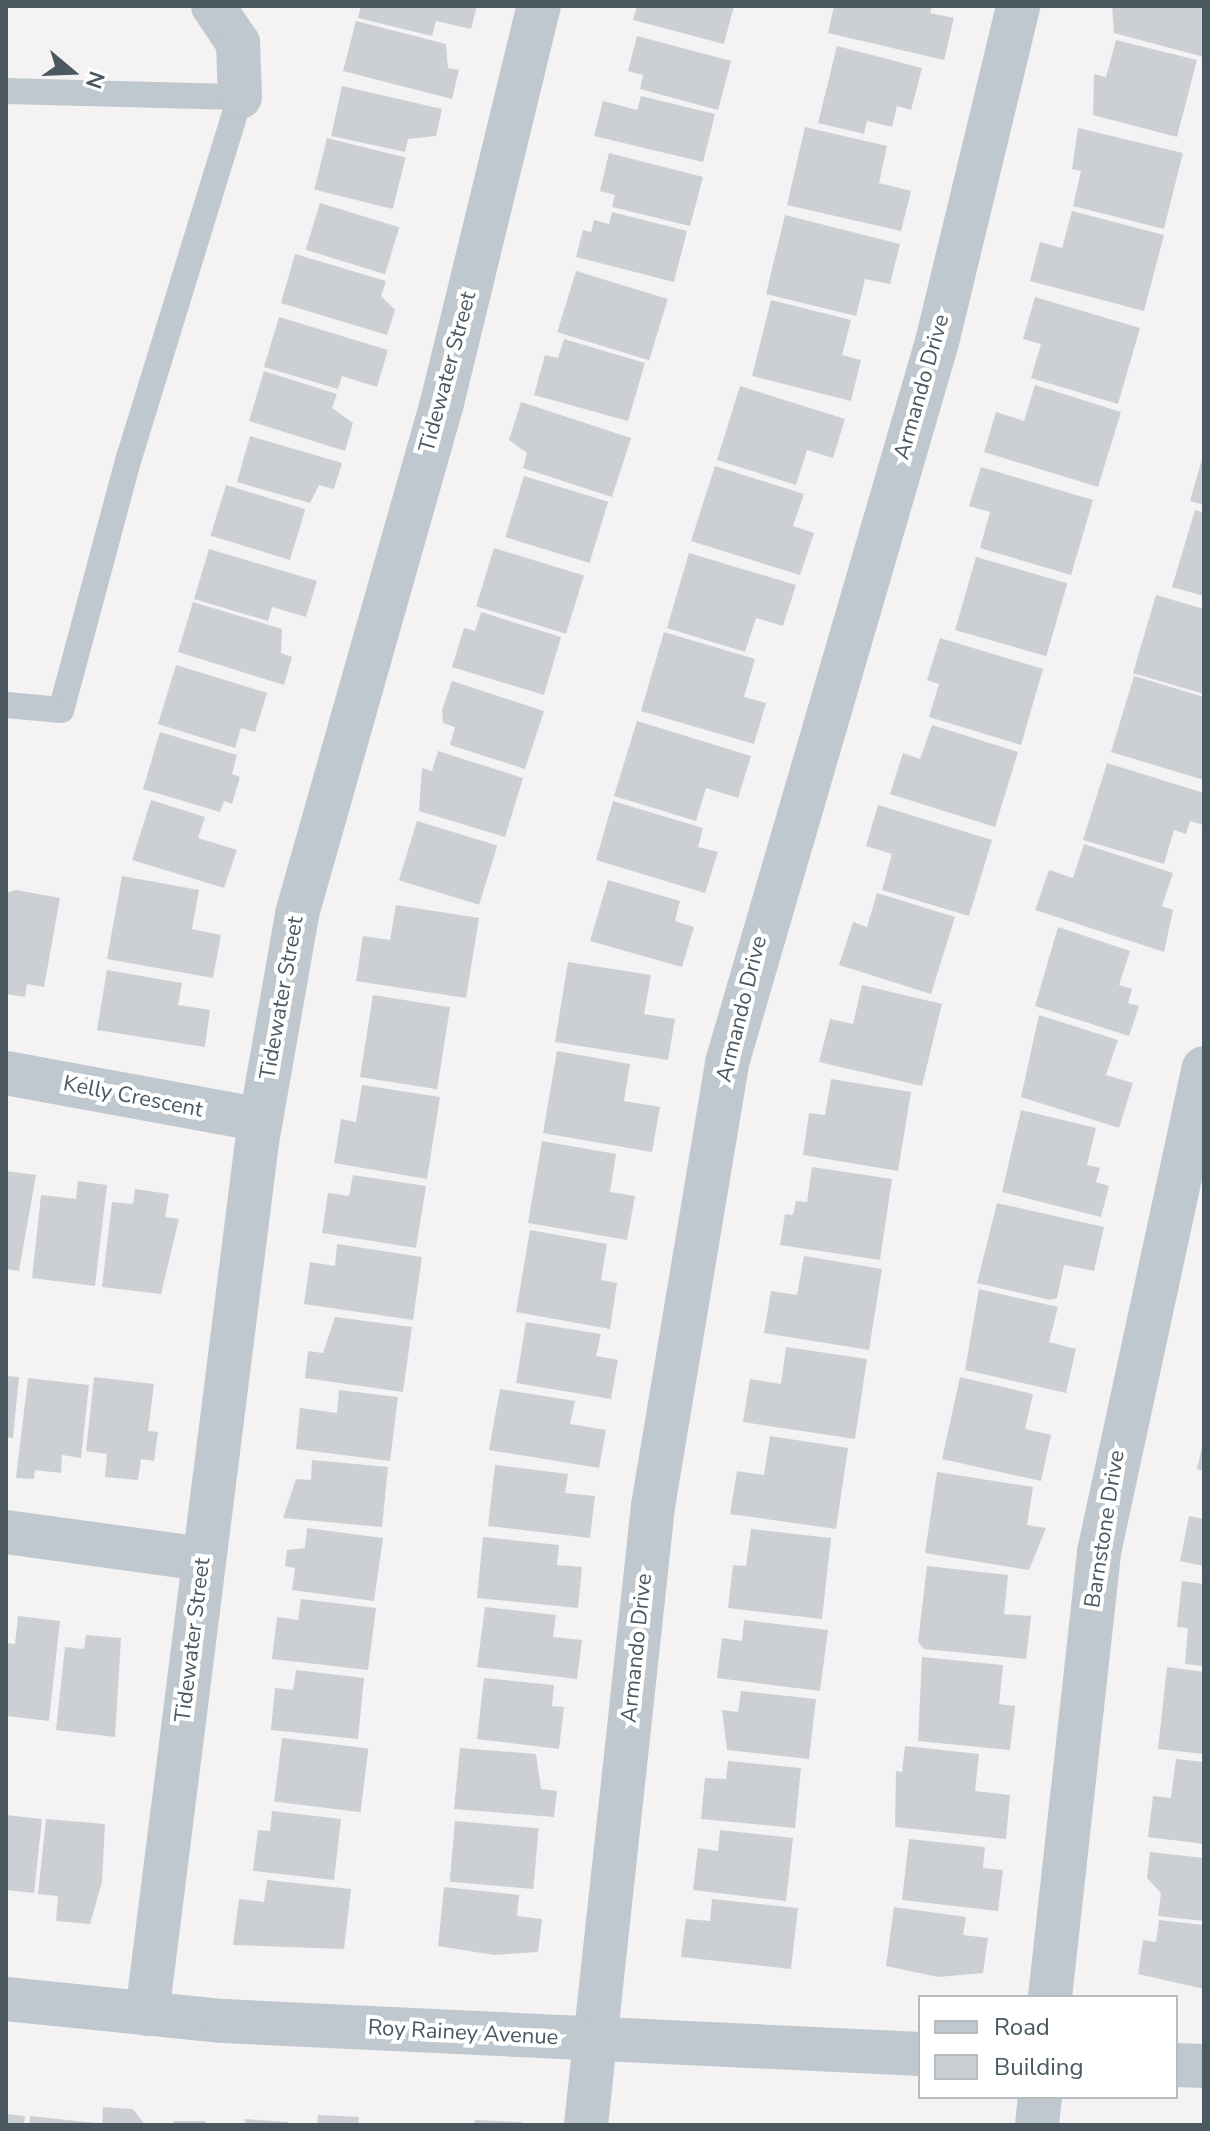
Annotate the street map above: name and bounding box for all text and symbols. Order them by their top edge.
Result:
north arrow [32,32,112,112]
text: N [78,67,112,92]
street label: Tidewater Street [414,289,482,455]
street label: Armando Drive [889,311,955,463]
street label: Tidewater Street [255,914,309,1082]
street label: Armando Drive [711,933,773,1085]
street label: Kelly Crescent [61,1071,205,1123]
street label: Barnstone Drive [1080,1448,1130,1610]
street label: Tidewater Street [170,1556,216,1724]
street label: Armando Drive [616,1572,658,1724]
legend [918,1995,1178,2099]
text: Road [994,2011,1050,2043]
street label: Roy Rainey Avenue [367,2015,559,2051]
text: Building [994,2051,1084,2083]

